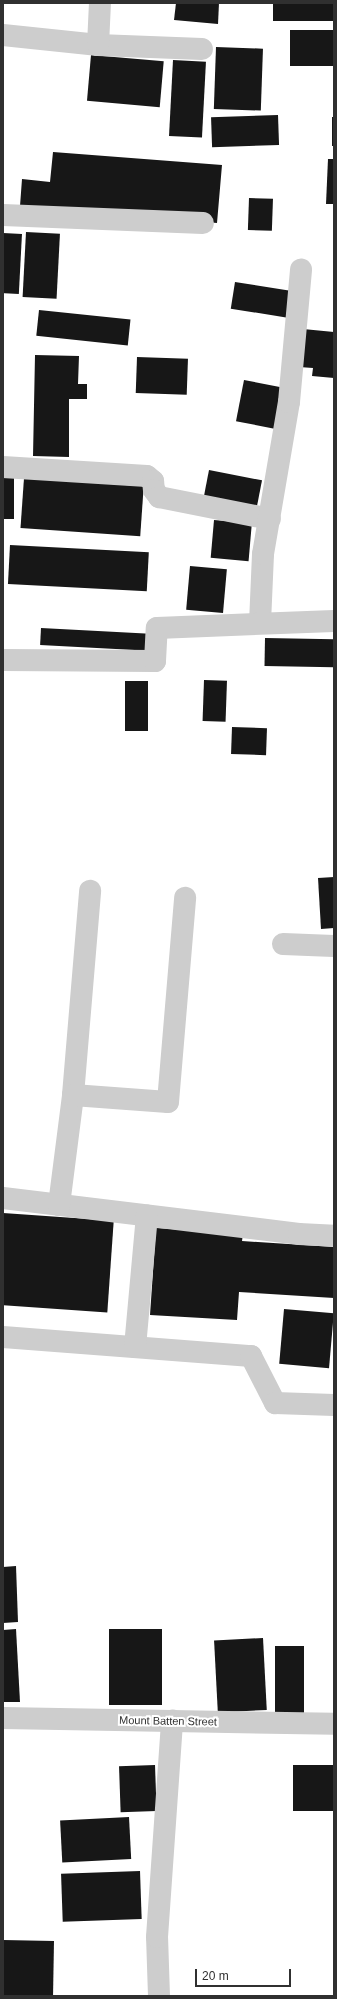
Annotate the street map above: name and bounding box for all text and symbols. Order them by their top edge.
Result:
street label: Mount Batten Street [119,1714,217,1728]
scale bar [197,1961,293,1987]
text: 20 m [202,1969,229,1983]

